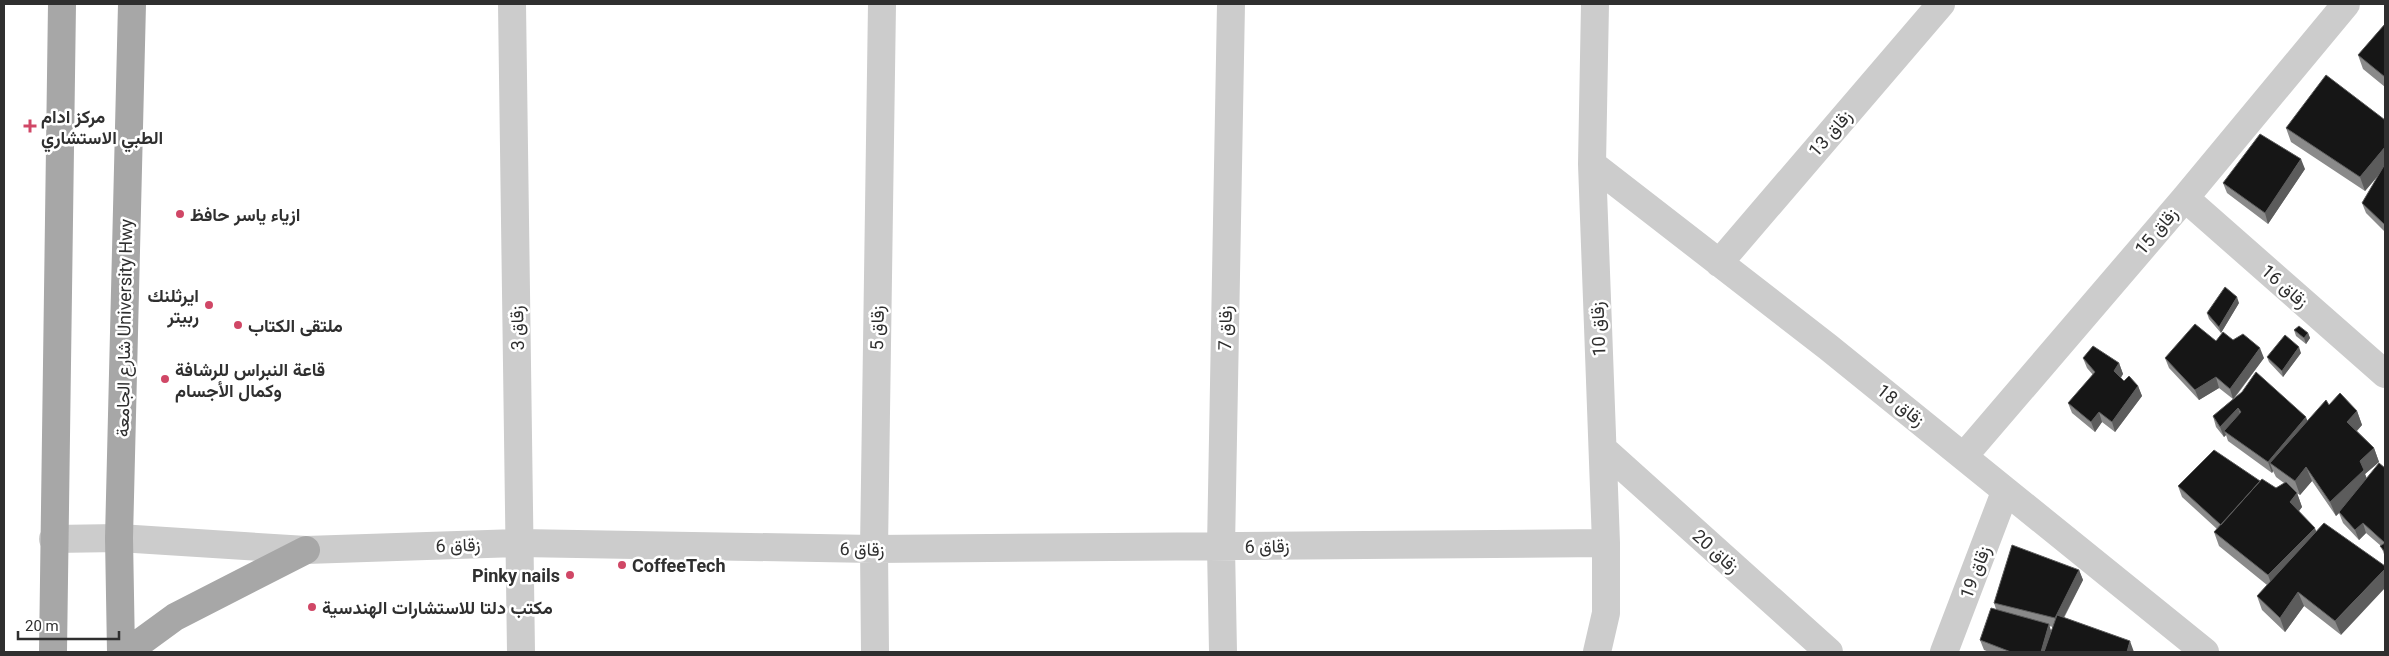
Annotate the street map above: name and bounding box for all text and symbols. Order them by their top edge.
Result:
street label: زقاق 13 [1804,105,1857,161]
place label: مركز ادام الطبي الاستشاري [41,106,163,153]
marker: مركز ادام الطبي الاستشاري [23,119,37,133]
street label: زقاق 15 [2130,203,2182,259]
place label: ازياء ياسر حافظ [190,204,300,226]
marker: ازياء ياسر حافظ [174,208,186,220]
street label: شارع الجامعة University Hwy [112,218,138,437]
street label: زقاق 16 [2257,260,2313,313]
place label: ايرثلنك ربيتر [148,285,199,328]
marker: ايرثلنك ربيتر [203,299,215,311]
street label: زقاق 10 [1587,301,1610,357]
street label: زقاق 3 [506,305,529,351]
street label: زقاق 5 [866,305,889,351]
street label: زقاق 7 [1214,305,1237,351]
place label: ملتقى الكتاب [248,315,343,337]
marker: ملتقى الكتاب [232,319,244,331]
place label: قاعة النبراس للرشافة وكمال الأجسام [175,359,325,403]
marker: قاعة النبراس للرشافة وكمال الأجسام [159,373,171,385]
street label: زقاق 18 [1872,380,1929,431]
street label: زقاق 20 [1688,525,1743,578]
street label: زقاق 6 [435,534,481,557]
street label: زقاق 6 [1244,535,1290,558]
street label: زقاق 6 [839,538,885,561]
street label: زقاق 19 [1955,543,1996,602]
place label: CoffeeTech [632,555,726,576]
marker: CoffeeTech [616,559,628,571]
place label: Pinky nails [472,565,560,586]
marker: Pinky nails [564,569,576,581]
place label: مكتب دلتا للاستشارات الهندسية [322,597,553,619]
marker: مكتب دلتا للاستشارات الهندسية [306,601,318,613]
scale bar [18,608,119,640]
text: 20 m [25,617,59,635]

